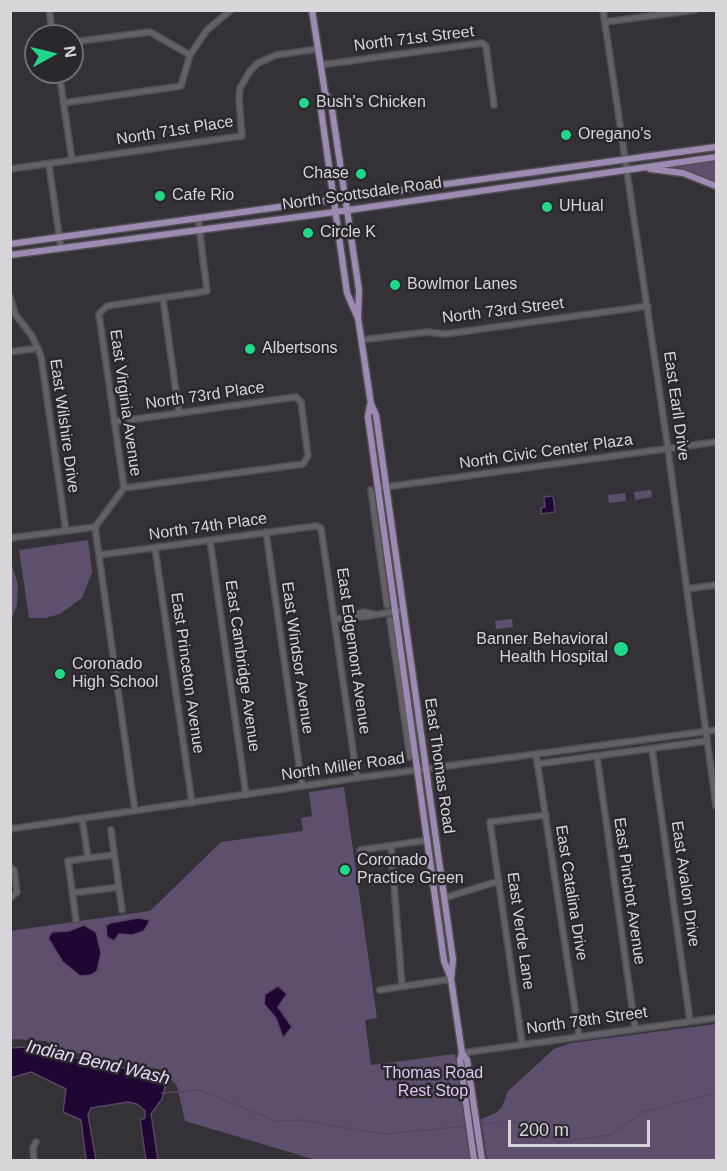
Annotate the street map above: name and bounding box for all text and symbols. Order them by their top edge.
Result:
street label: North 71st Street [353,22,475,56]
north arrow [24,24,84,84]
text: N [61,45,80,59]
place label: Bush's Chicken [316,93,426,113]
marker: Bush's Chicken [297,96,311,110]
street label: North 71st Place [115,112,235,150]
place label: Oregano's [578,125,651,145]
marker: Oregano's [559,128,573,142]
place label: Chase [303,164,349,184]
marker: Chase [354,167,368,181]
street label: North Scottsdale Road [281,173,443,215]
place label: Cafe Rio [172,186,234,206]
marker: Cafe Rio [153,189,167,203]
place label: UHual [559,197,603,217]
marker: UHual [540,200,554,214]
place label: Circle K [320,223,376,243]
marker: Circle K [301,226,315,240]
place label: Bowlmor Lanes [407,275,517,295]
marker: Bowlmor Lanes [388,278,402,292]
street label: North 73rd Street [441,294,565,328]
street label: East Virginia Avenue [105,328,145,478]
place label: Albertsons [262,339,338,359]
marker: Albertsons [243,342,257,356]
street label: East Earll Drive [659,350,693,462]
street label: East Wilshire Drive [45,358,83,494]
street label: North 73rd Place [144,378,266,414]
street label: North Civic Center Plaza [458,430,634,474]
street label: North 74th Place [148,509,268,545]
street label: East Edgemont Avenue [332,567,374,735]
street label: East Cambridge Avenue [220,579,264,753]
street label: East Windsor Avenue [277,581,317,735]
street label: East Princeton Avenue [166,591,208,755]
place label: Banner Behavioral Health Hospital [476,630,608,668]
marker: Banner Behavioral Health Hospital [612,640,630,658]
place label: Coronado High School [72,655,158,693]
marker: Coronado High School [53,667,67,681]
street label: East Thomas Road [420,697,458,835]
street label: North Miller Road [280,749,406,785]
street label: East Pinchot Avenue [609,816,649,966]
street label: East Avalon Drive [667,820,703,948]
street label: East Catalina Drive [551,824,591,962]
place label: Coronado Practice Green [357,851,464,889]
marker: Coronado Practice Green [338,863,352,877]
street label: East Verde Lane [502,871,538,991]
street label: North 78th Street [525,1003,649,1039]
water label: Indian Bend Wash [24,1036,172,1090]
park label: Thomas Road Rest Stop [383,1064,483,1102]
scale bar [511,1108,654,1146]
text: 200 m [519,1120,569,1140]

